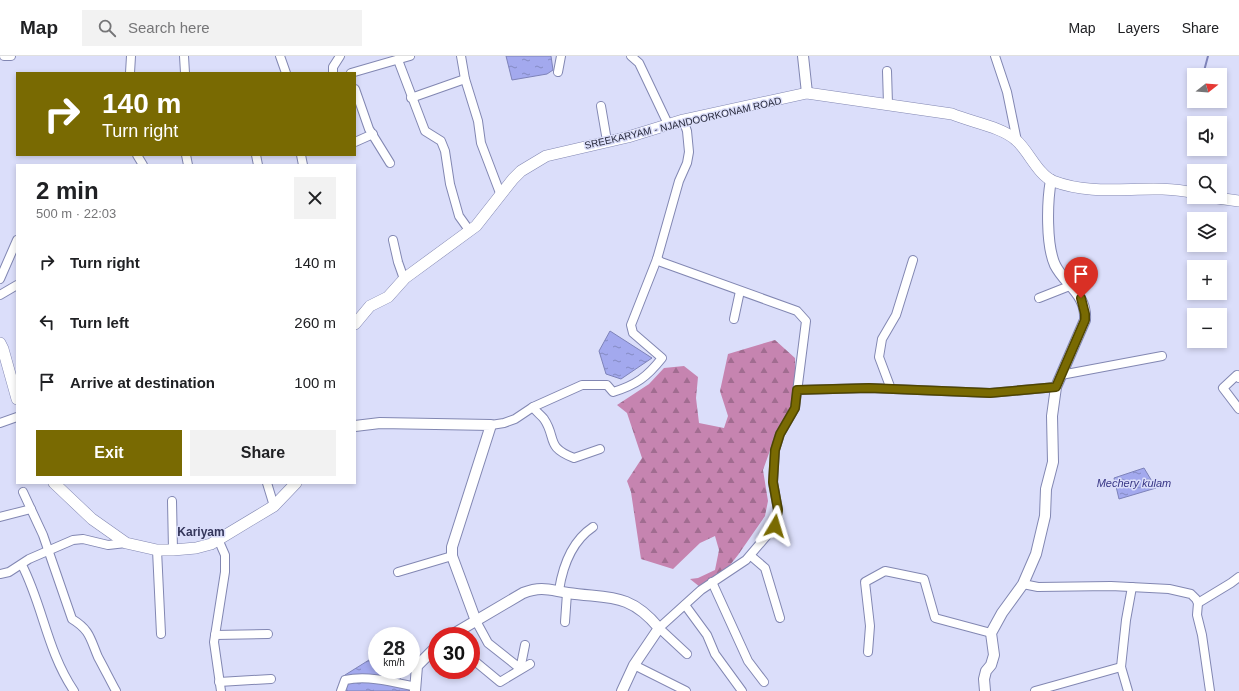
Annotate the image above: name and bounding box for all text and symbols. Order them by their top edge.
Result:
search box [82,10,362,46]
text: Map [20,17,58,38]
icon: search [96,17,118,39]
text: Search here [128,19,210,36]
text: Map [1068,20,1096,36]
text: Layers [1118,20,1160,36]
text: Share [1182,20,1219,36]
north arrow [1187,68,1227,108]
map controls [1187,68,1227,348]
icon: right [36,88,88,140]
text: 140 m [102,88,181,119]
street label: SREEKARYAM - NJANDOORKONAM ROAD [583,95,783,151]
button: sound [1187,116,1227,156]
text: Turn right [102,121,178,141]
button: search [1187,164,1227,204]
text: 2 min [36,177,99,204]
button: close [294,177,336,219]
text: 500 m · 22:03 [36,206,116,221]
button: layers [1187,212,1227,252]
icon: right [36,251,58,273]
text: Turn right [70,254,140,271]
text: 140 m [294,254,336,271]
pin [1064,257,1098,298]
button: + [1187,260,1227,300]
icon: arrive [1070,263,1092,285]
button: − [1187,308,1227,348]
icon: left [36,311,58,333]
text: Turn left [70,314,129,331]
text: 260 m [294,314,336,331]
icon: arrive [36,371,58,393]
text: Arrive at destination [70,374,215,391]
text: 100 m [294,374,336,391]
button: Exit [36,430,182,476]
button: Share [190,430,336,476]
water label: Mechery kulam [1097,477,1171,489]
position arrow [754,505,796,547]
district label: Kariyam [177,525,225,539]
speed limit sign: 30 [428,627,480,679]
text: 28 [383,637,405,659]
text: km/h [383,657,405,668]

